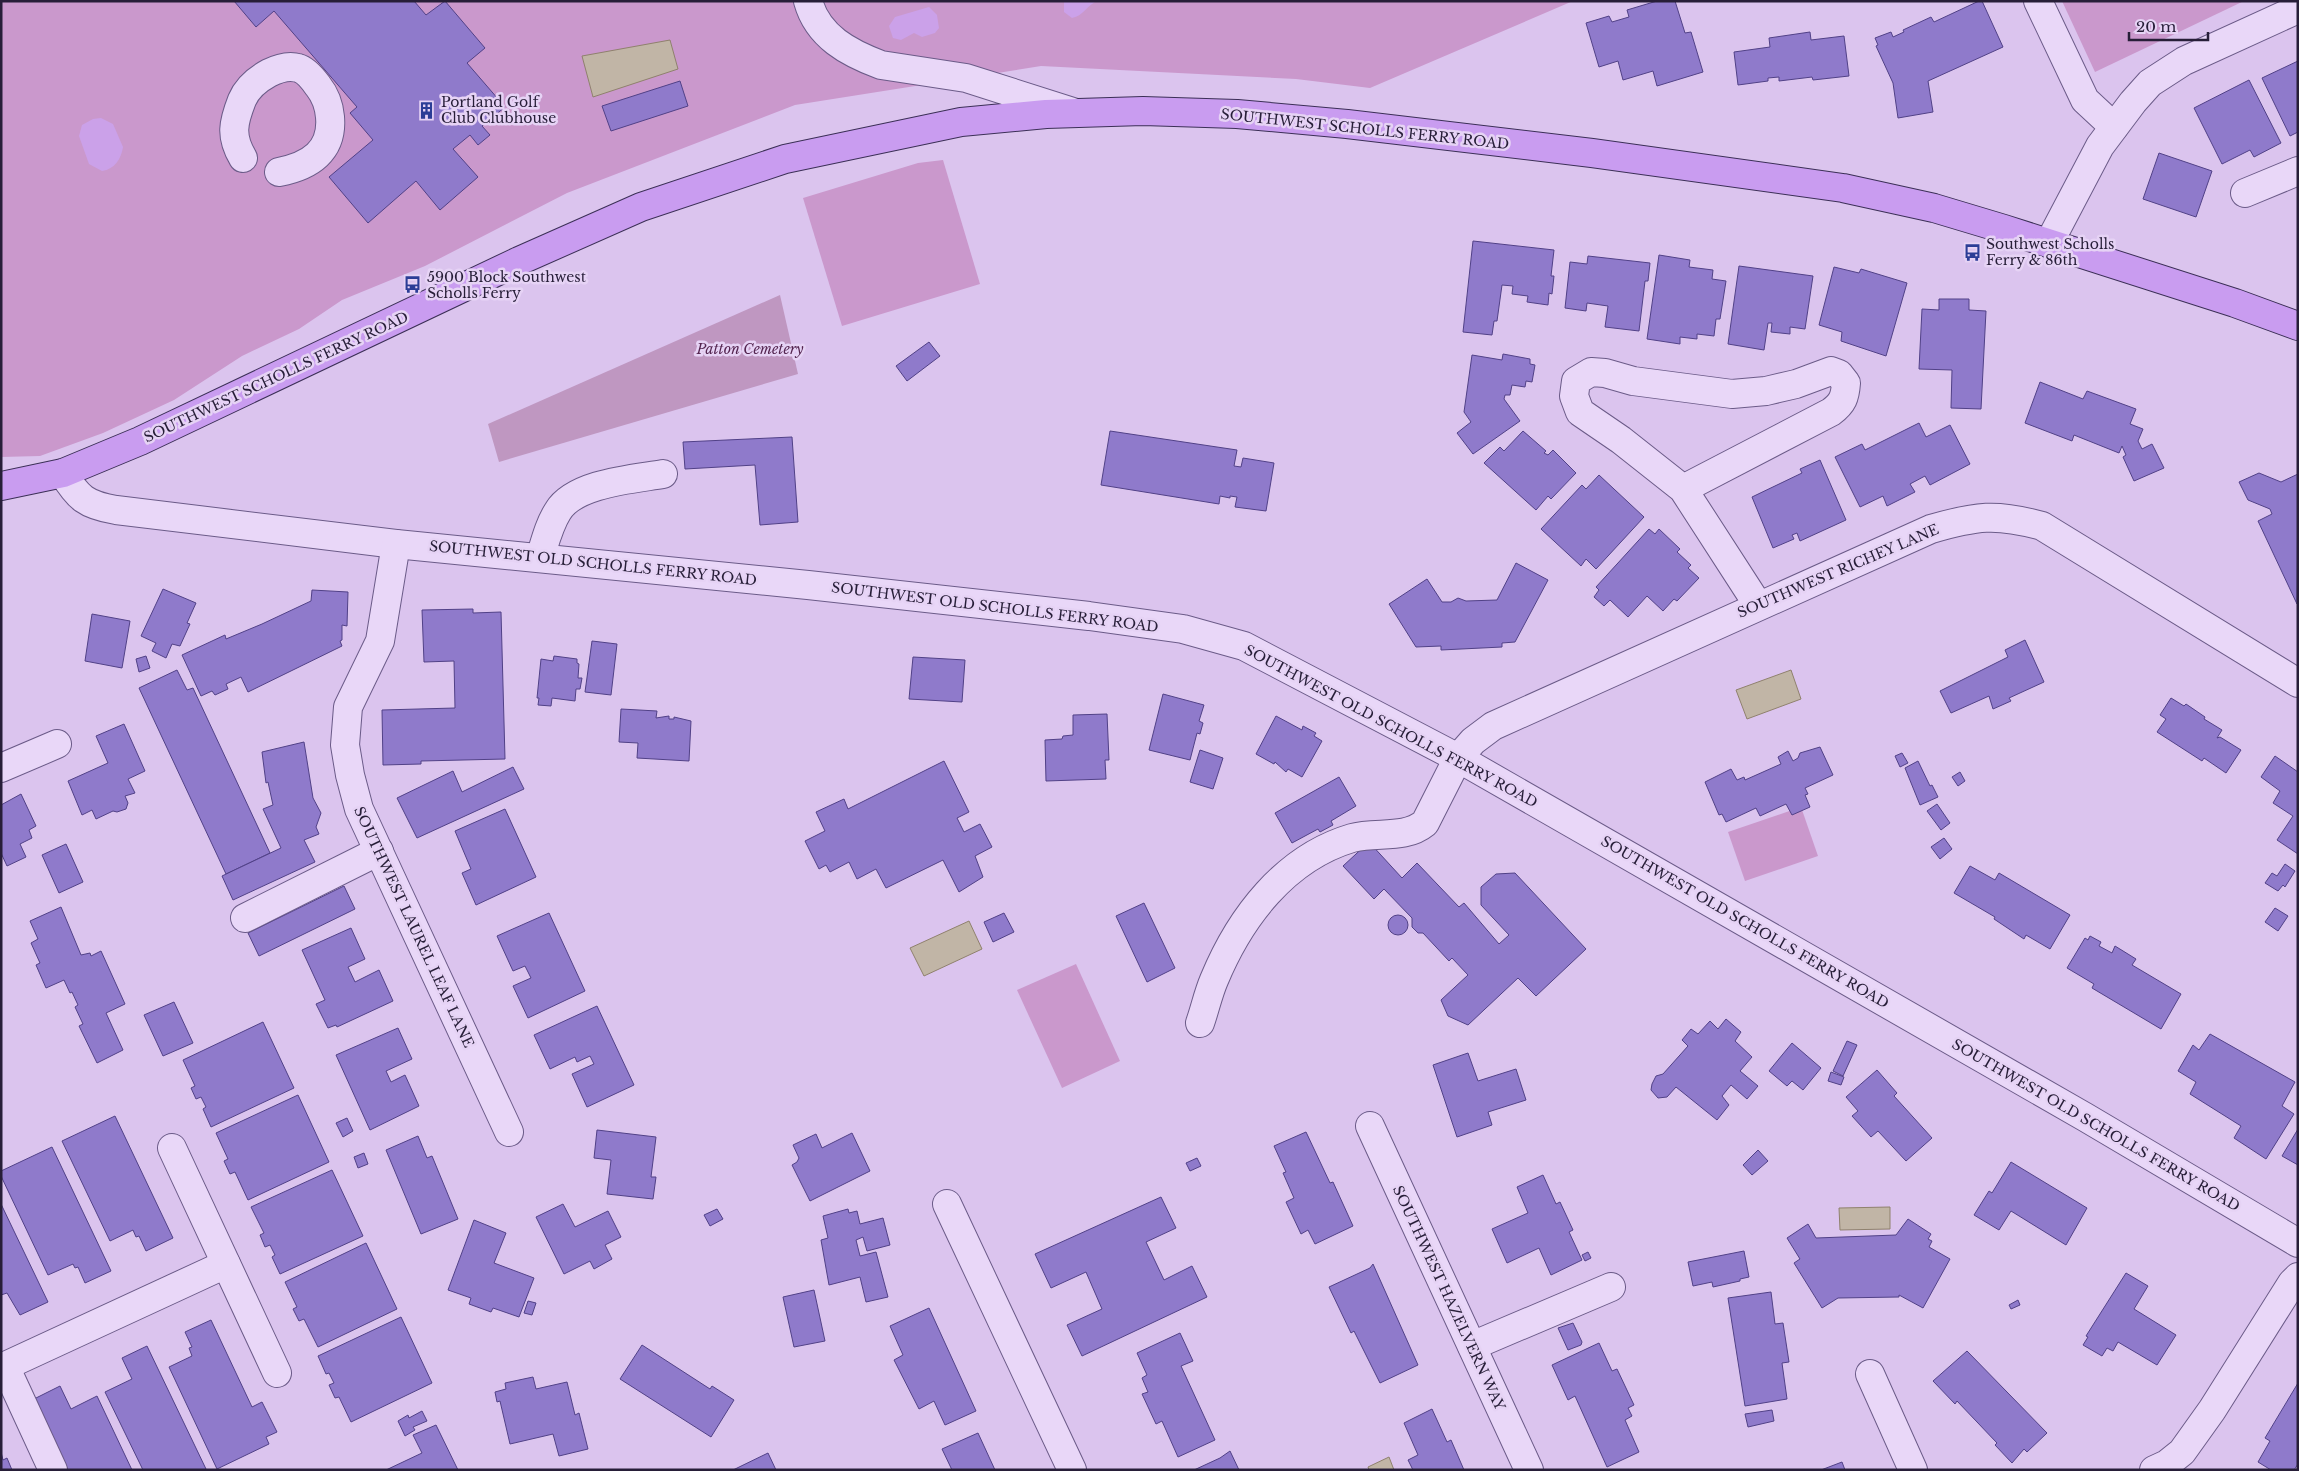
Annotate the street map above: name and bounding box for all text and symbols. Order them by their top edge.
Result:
scale bar [2129,10,2208,42]
text: 20 m [2136,17,2176,36]
place label: Portland Golf Club Clubhouse [441,93,556,127]
building icon: Portland Golf Club Clubhouse [417,100,437,120]
street label: SOUTHWEST SCHOLLS FERRY ROAD [1220,105,1510,153]
place label: Southwest Scholls Ferry & 86th [1986,235,2114,269]
bus stop icon: Southwest Scholls Ferry & 86th [1962,242,1982,262]
place label: 5900 Block Southwest Scholls Ferry [427,268,587,302]
bus stop icon: 5900 Block Southwest Scholls Ferry [403,275,423,295]
street label: SOUTHWEST SCHOLLS FERRY ROAD [141,308,411,446]
park label: Patton Cemetery [695,340,804,358]
street label: SOUTHWEST RICHEY LANE [1734,520,1942,622]
street label: SOUTHWEST OLD SCHOLLS FERRY ROAD [428,537,758,589]
street label: SOUTHWEST OLD SCHOLLS FERRY ROAD [830,578,1160,636]
street label: SOUTHWEST OLD SCHOLLS FERRY ROAD [1241,641,1541,811]
street label: SOUTHWEST LAUREL LEAF LANE [350,804,478,1050]
street label: SOUTHWEST OLD SCHOLLS FERRY ROAD [1598,832,1892,1012]
street label: SOUTHWEST OLD SCHOLLS FERRY ROAD [1949,1035,2243,1215]
street label: SOUTHWEST HAZELVERN WAY [1389,1183,1509,1414]

